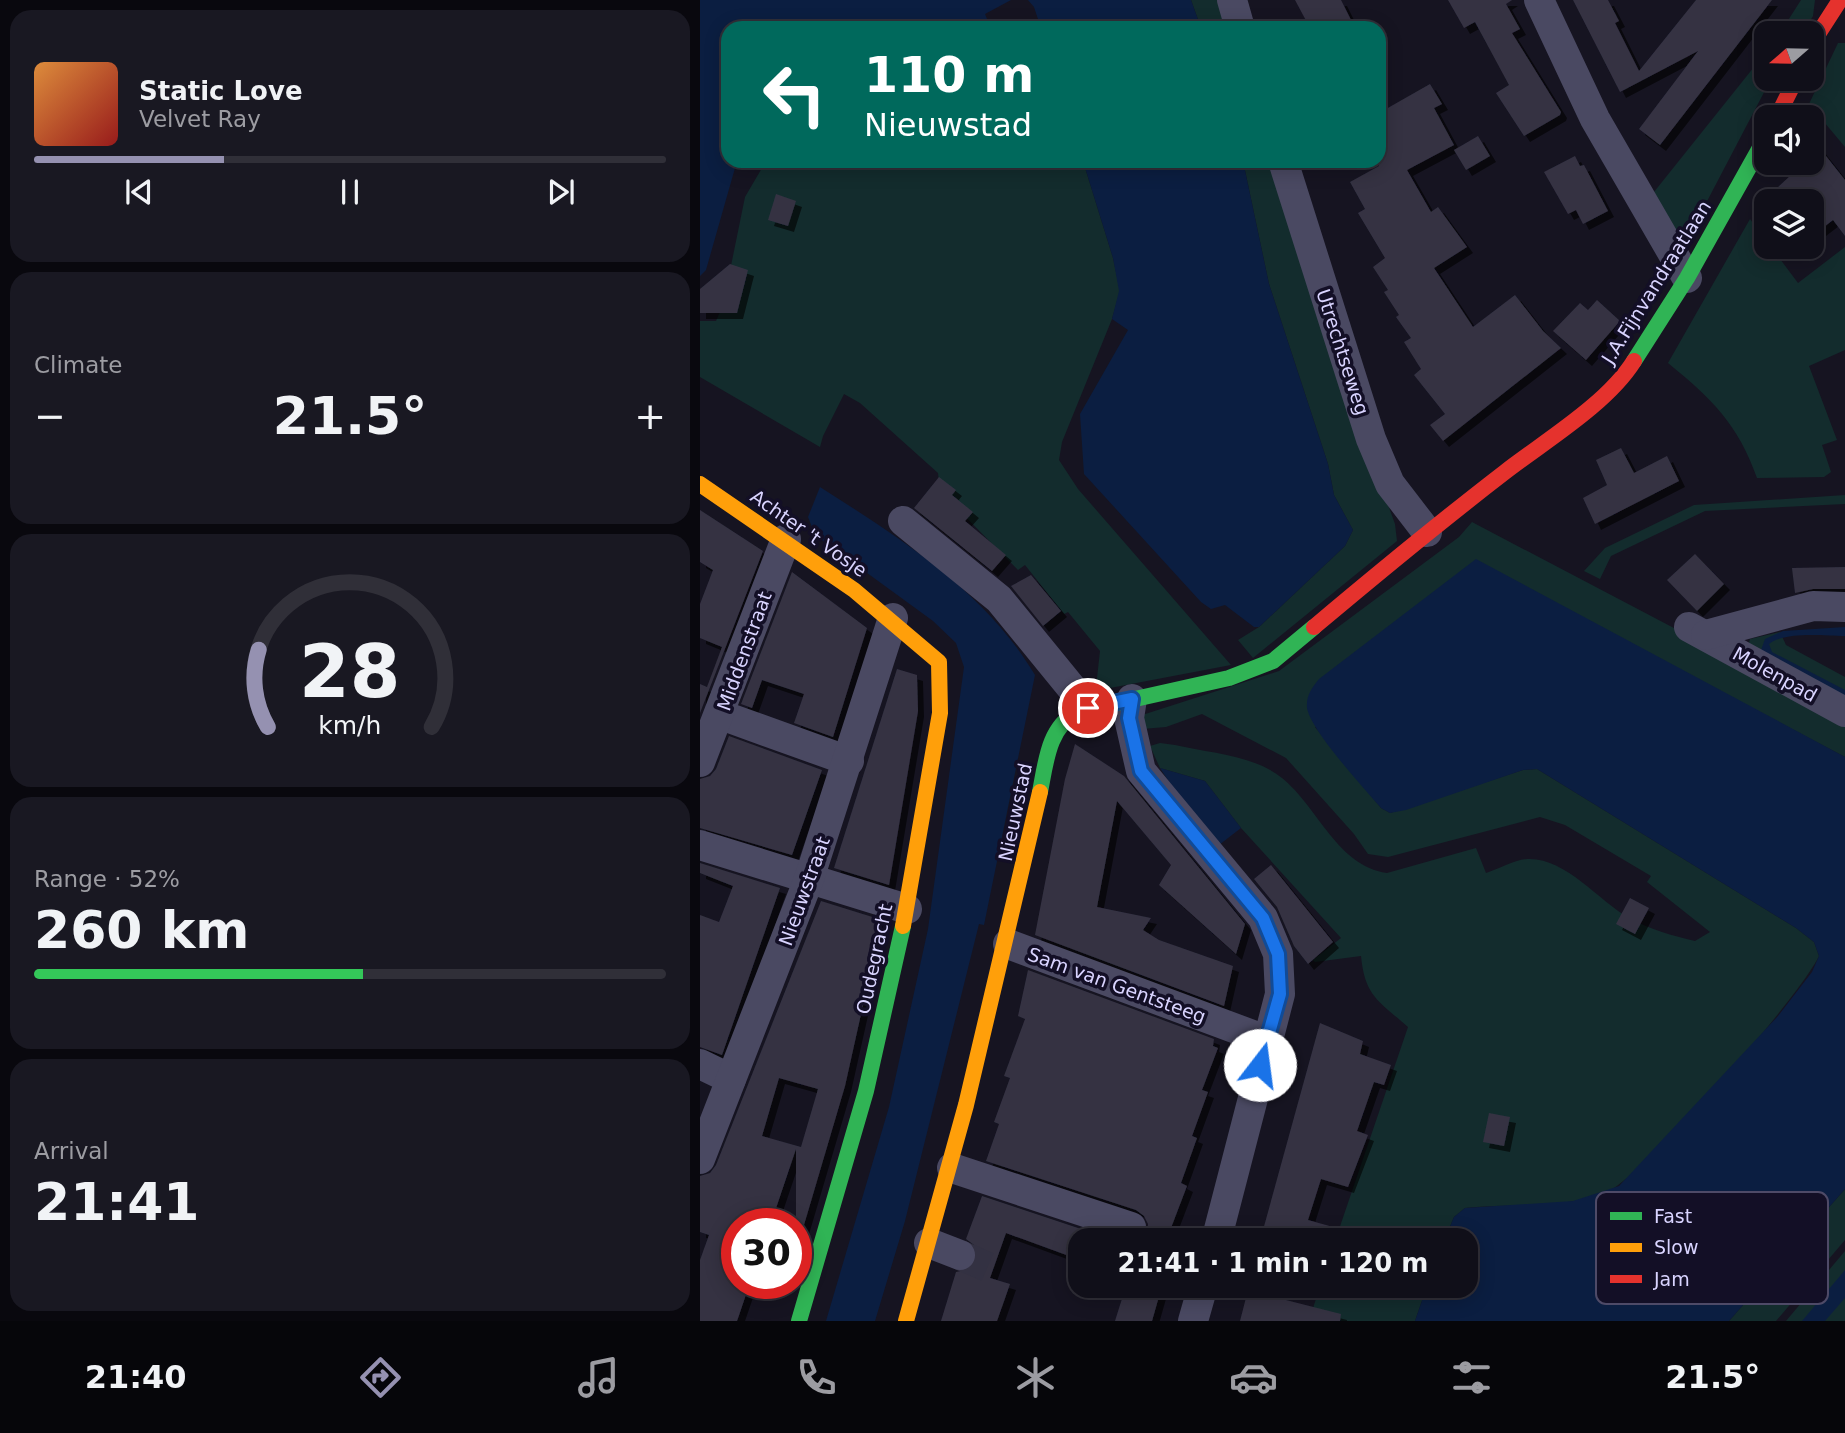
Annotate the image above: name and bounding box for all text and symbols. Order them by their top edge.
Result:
north arrow [1754,21,1824,91]
map controls [1754,21,1824,259]
text: 110 m [864,47,1034,104]
icon: left [749,49,840,140]
text: Static Love [139,76,303,106]
button: sound [1754,105,1824,175]
text: Velvet Ray [139,106,261,132]
text: Nieuwstad [864,106,1032,144]
icon: previous [120,173,158,211]
icon: pause [331,173,369,211]
icon: next [542,173,580,211]
button: layers [1754,189,1824,259]
street label: J.A.Fijnvandraatlaan [1596,196,1715,369]
street label: Utrechtseweg [1312,286,1374,418]
text: Climate [34,352,123,378]
text: 21.5° [273,386,427,446]
text: − [34,394,66,438]
text: + [634,394,666,438]
street label: Achter 't Vosje [747,485,871,581]
street label: Middenstraat [712,588,776,714]
text: 28 [299,629,401,714]
street label: Molenpad [1729,642,1821,706]
pin [1058,678,1118,738]
icon: arrive [1069,689,1107,727]
text: km/h [318,710,382,739]
street label: Nieuwstad [994,761,1036,863]
street label: Nieuwstraat [774,833,834,949]
text: Range · 52% [34,866,180,892]
text: 260 km [34,900,249,960]
street label: Oudegracht [852,902,896,1016]
street label: Sam van Gentsteeg [1025,943,1209,1027]
position arrow [1223,1028,1297,1102]
text: Arrival [34,1138,109,1164]
text: 21:41 [34,1172,200,1232]
legend [1596,1192,1828,1304]
text: Fast [1654,1205,1692,1227]
speed limit sign: 30 [721,1208,812,1299]
text: Slow [1654,1236,1699,1258]
text: 21:41 · 1 min · 120 m [1118,1248,1428,1278]
text: Jam [1653,1268,1690,1290]
icon: directions [356,1353,405,1402]
icon: music [574,1353,623,1402]
icon: phone [792,1353,841,1402]
icon: climate [1011,1353,1060,1402]
icon: car [1229,1353,1278,1402]
icon: filters [1447,1353,1496,1402]
text: 21:40 [85,1358,186,1396]
text: 21.5° [1665,1358,1760,1396]

